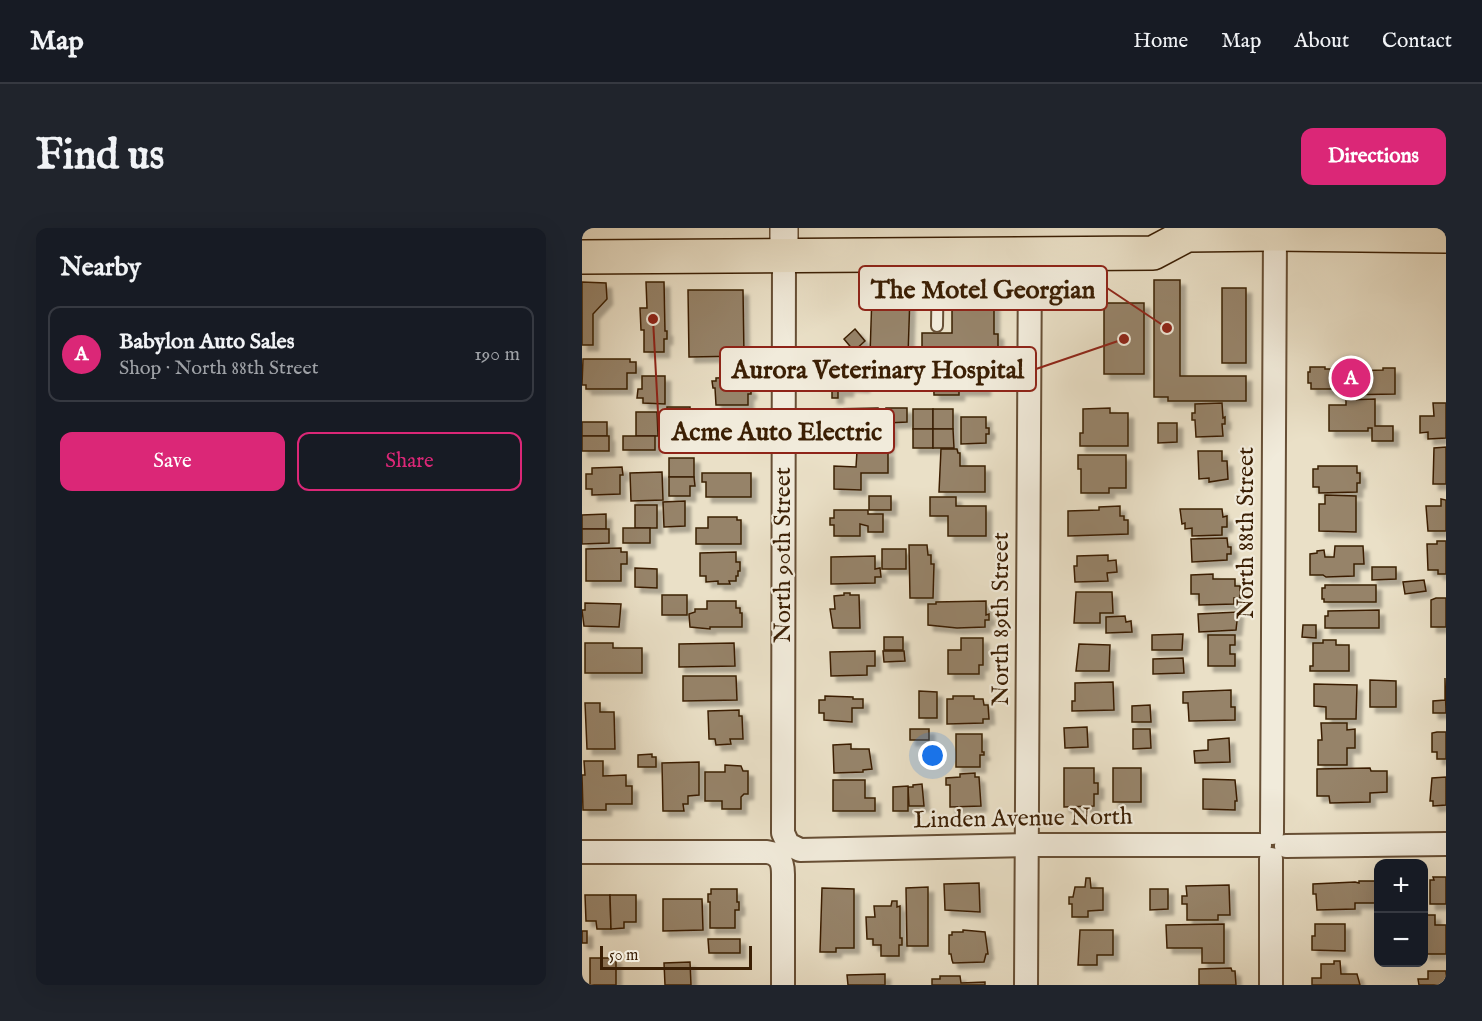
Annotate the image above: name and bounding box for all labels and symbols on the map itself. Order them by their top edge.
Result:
callout: The Motel Georgian [859,266,1107,310]
text: The Motel Georgian [870,274,1095,307]
callout: Aurora Veterinary Hospital [720,347,1036,391]
text: Aurora Veterinary Hospital [731,354,1025,387]
pin: A [1332,356,1370,400]
callout: Acme Auto Electric [659,409,894,453]
text: Acme Auto Electric [671,416,882,449]
street label: North 88th Street [1231,447,1262,619]
street label: North 90th Street [768,467,799,643]
street label: North 89th Street [986,532,1017,706]
your location [918,741,947,770]
street label: Linden Avenue North [913,802,1133,836]
scale bar [600,943,752,970]

